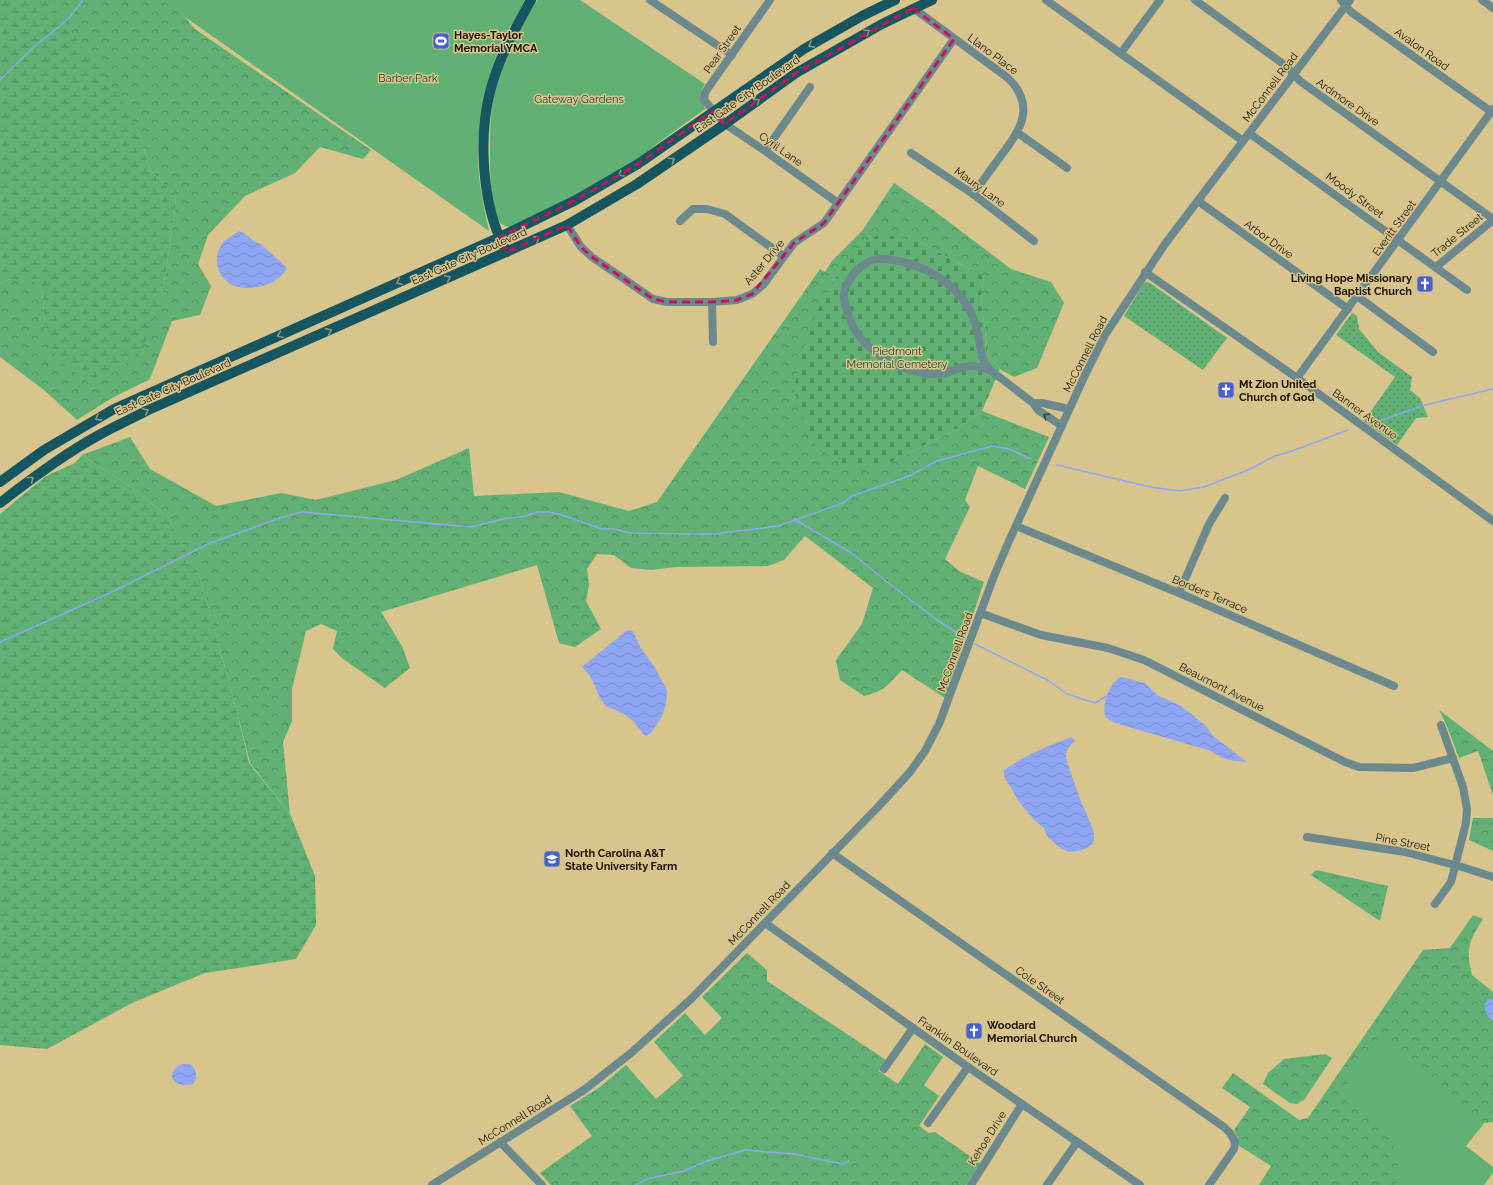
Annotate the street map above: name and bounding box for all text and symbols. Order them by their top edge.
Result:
street label: Pear Street [701,22,744,76]
street label: Avalon Road [1392,25,1452,74]
place label: Hayes-Taylor Memorial YMCA [454,29,538,55]
one-way arrow [863,30,870,37]
sports icon: Hayes-Taylor Memorial YMCA [431,31,451,51]
street label: Llano Place [965,31,1021,78]
one-way arrow [808,40,815,47]
street label: McConnell Road [1240,50,1301,125]
street label: East Gate City Boulevard [692,53,802,136]
park label: Barber Park [378,72,438,85]
street label: Ardmore Drive [1314,76,1382,129]
park label: Gateway Gardens [534,93,624,106]
one-way arrow [752,99,759,106]
street label: Cyril Lane [756,130,806,170]
one-way arrow [668,157,675,165]
street label: Maury Lane [952,165,1008,211]
one-way arrow [618,170,625,177]
street label: Moody Street [1323,170,1386,221]
street label: Everitt Street [1370,198,1419,259]
street label: Trade Street [1429,211,1486,260]
street label: Arbor Drive [1242,217,1296,262]
street label: East Gate City Boulevard [409,225,529,288]
one-way arrow [533,236,541,244]
street label: Aster Drive [742,237,788,288]
place label: Living Hope Missionary Baptist Church [1291,272,1412,298]
church icon: Living Hope Missionary Baptist Church [1415,274,1435,294]
one-way arrow [443,275,451,283]
one-way arrow [395,277,403,285]
street label: McConnell Road [1061,314,1110,395]
one-way arrow [325,327,332,335]
one-way arrow [276,330,283,338]
park label: Piedmont Memorial Cemetery [847,345,947,371]
street label: East Gate City Boulevard [113,356,233,419]
place label: Mt Zion United Church of God [1239,378,1316,404]
church icon: Mt Zion United Church of God [1216,380,1236,400]
street label: Banner Avenue [1330,386,1400,443]
one-way arrow [142,408,149,416]
one-way arrow [95,413,102,420]
one-way arrow [1043,413,1050,420]
one-way arrow [26,477,33,484]
street label: Borders Terrace [1170,573,1250,616]
street label: McConnell Road [935,610,976,694]
street label: Beaumont Avenue [1177,660,1267,715]
street label: Pine Street [1374,831,1432,854]
place label: North Carolina A&T State University Farm [565,847,677,873]
school or university icon: North Carolina A&T State University Farm [542,849,562,869]
street label: McConnell Road [726,879,793,948]
street label: Cole Street [1013,964,1067,1007]
street label: Franklin Boulevard [915,1014,1000,1079]
place label: Woodard Memorial Church [987,1019,1077,1045]
church icon: Woodard Memorial Church [964,1021,984,1041]
street label: McConnell Road [476,1093,554,1148]
street label: Kehoe Drive [966,1108,1010,1168]

